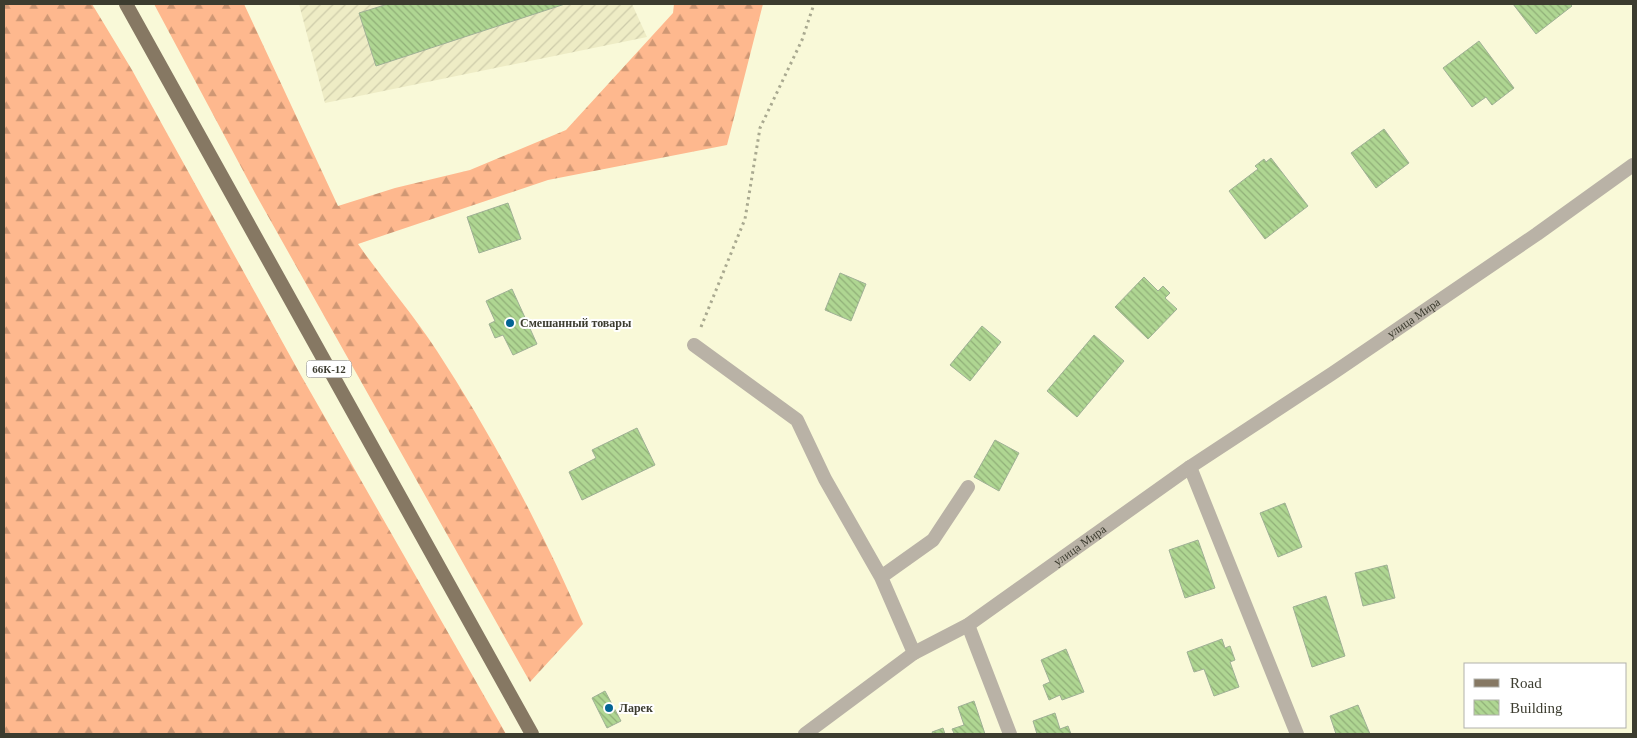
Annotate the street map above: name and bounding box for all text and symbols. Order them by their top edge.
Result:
street label: улица Мира [1385,295,1444,341]
place label: Смешанный товары [520,316,632,330]
marker: Смешанный товары [504,317,516,329]
road number: 66К-12 [306,360,352,378]
street label: улица Мира [1051,522,1109,569]
legend [1464,663,1627,728]
text: Road [1510,675,1542,691]
text: Building [1510,700,1563,716]
place label: Ларек [619,701,653,715]
marker: Ларек [603,702,615,714]

